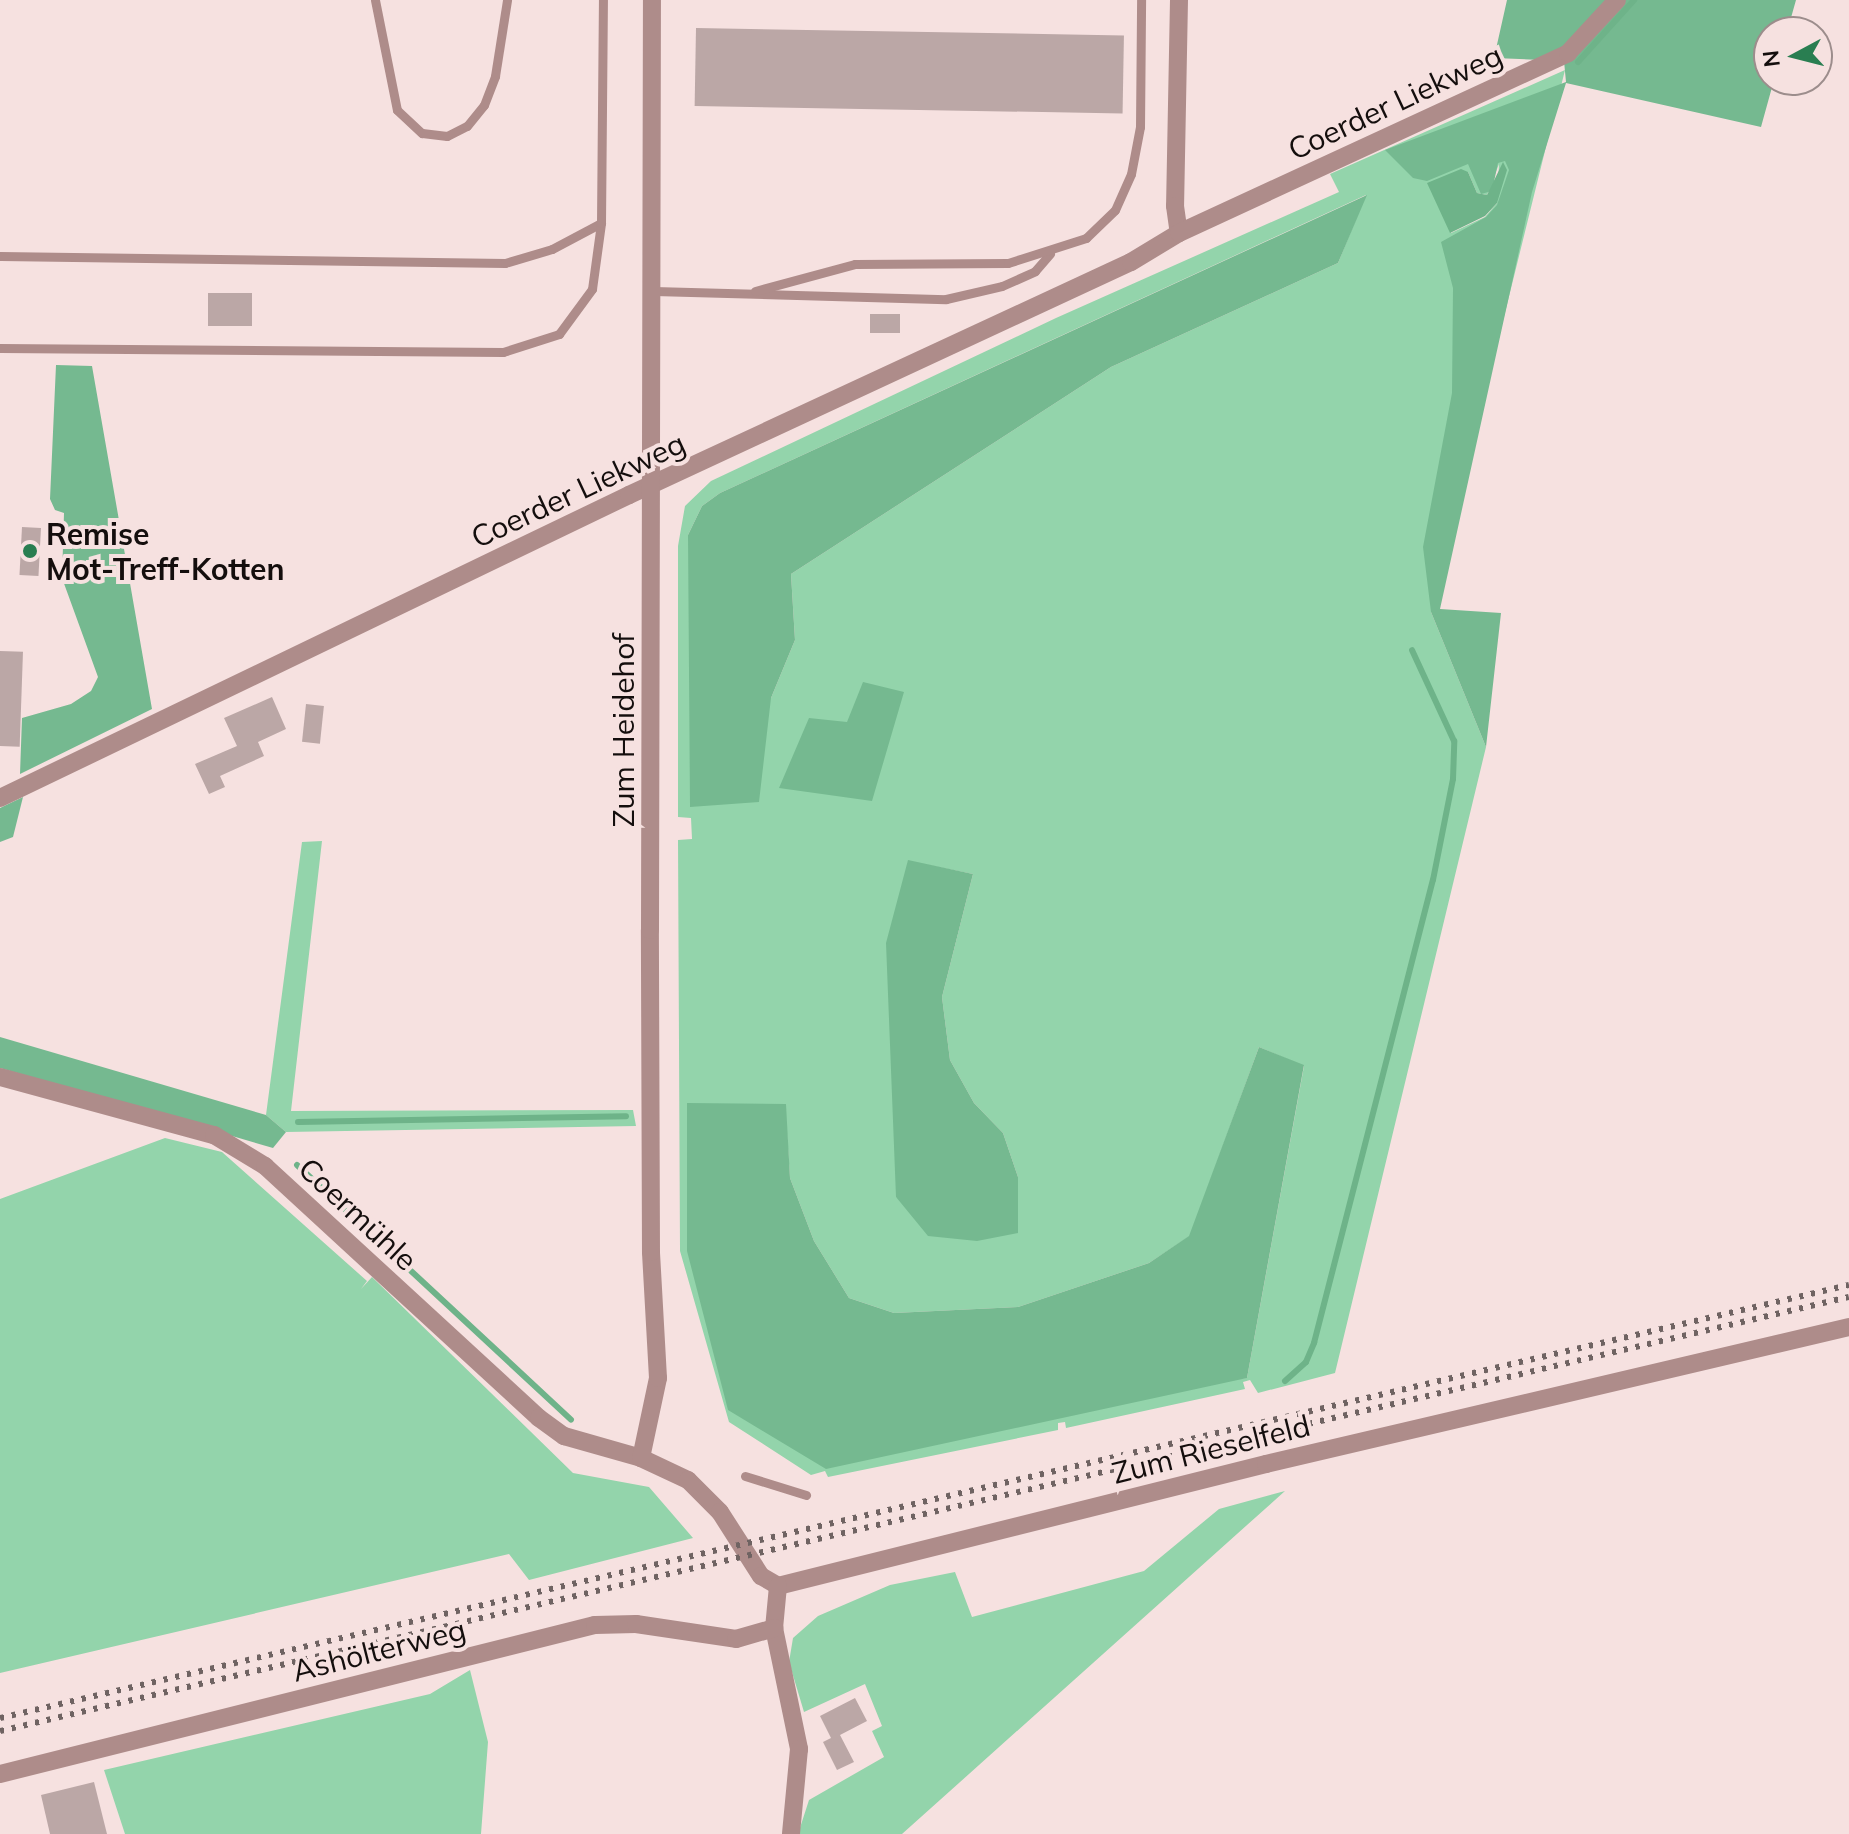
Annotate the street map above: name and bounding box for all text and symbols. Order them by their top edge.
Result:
north arrow [1753,16,1833,96]
street label: Coerder Liekweg [1282,37,1508,167]
text: N [1756,49,1786,69]
street label: Coerder Liekweg [465,425,691,555]
place label: Remise Mot-Treff-Kotten [46,516,285,586]
marker: Remise Mot-Treff-Kotten [21,542,39,560]
street label: Zum Heidehof [605,633,641,827]
street label: Coermühle [291,1150,425,1278]
street label: Zum Rieselfeld [1108,1407,1314,1491]
street label: Ashölterweg [289,1611,469,1689]

